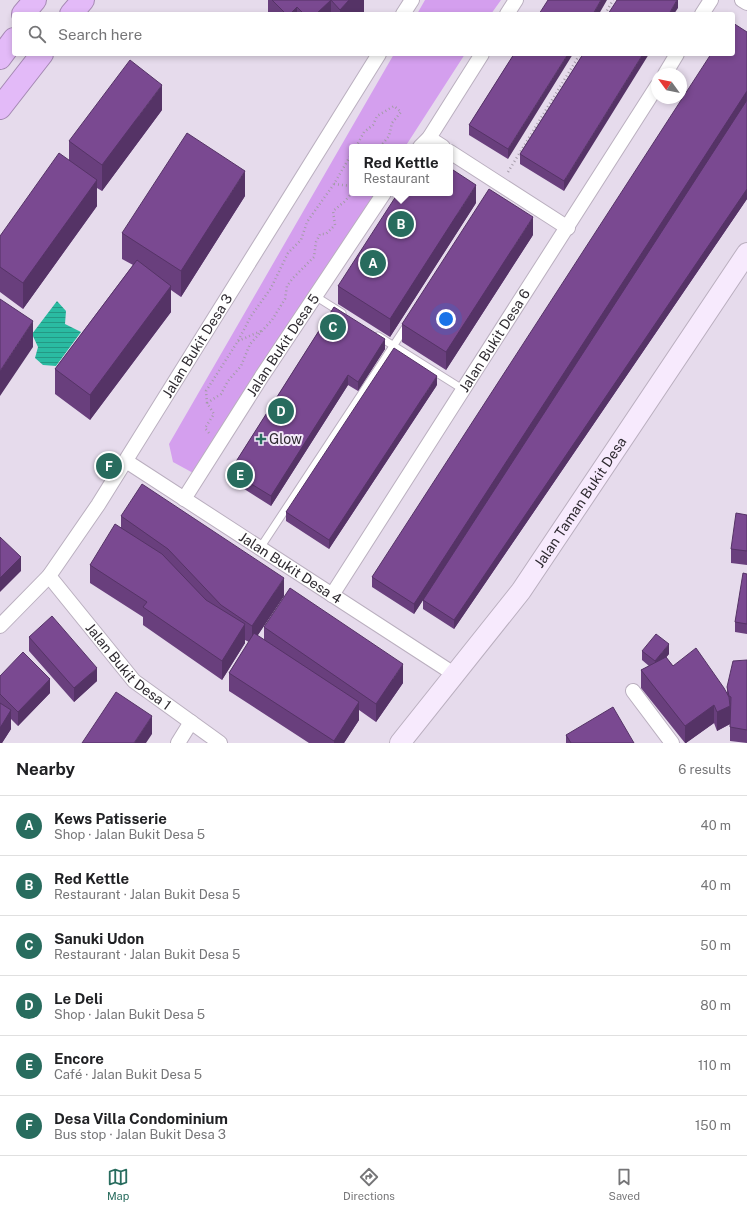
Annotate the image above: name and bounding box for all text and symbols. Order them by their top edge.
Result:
search box [12,12,735,56]
icon: search [26,23,48,45]
text: Search here [58,26,142,43]
north arrow [651,68,687,104]
popup [349,144,453,196]
text: Red Kettle [363,154,439,171]
text: Restaurant [363,171,430,186]
pin: B [388,209,414,239]
pin: A [360,248,386,278]
street label: Jalan Bukit Desa 6 [456,286,533,395]
street label: Jalan Bukit Desa 3 [159,291,236,400]
street label: Jalan Bukit Desa 5 [243,291,322,399]
your location [436,309,456,329]
pin: C [320,312,346,342]
pin: D [268,396,294,426]
place label: Glow [269,431,302,447]
marker: Glow [256,434,266,444]
street label: Jalan Taman Bukit Desa [531,434,630,571]
pin: F [96,451,122,481]
pin: E [227,460,253,490]
street label: Jalan Bukit Desa 4 [236,529,345,607]
street label: Jalan Bukit Desa 1 [82,620,174,713]
text: Nearby [16,759,75,779]
text: 6 results [678,762,731,777]
text: Kews Patisserie [54,810,167,827]
text: A [24,818,34,833]
text: 40 m [700,818,731,833]
text: Shop · Jalan Bukit Desa 5 [54,827,205,842]
text: Red Kettle [54,870,129,887]
text: B [25,878,33,893]
text: 40 m [700,878,731,893]
text: Restaurant · Jalan Bukit Desa 5 [54,887,240,902]
text: Sanuki Udon [54,930,144,947]
text: C [24,938,34,953]
text: 50 m [700,938,731,953]
text: Restaurant · Jalan Bukit Desa 5 [54,947,240,962]
text: Le Deli [54,990,103,1007]
text: D [24,998,34,1013]
text: 80 m [700,998,731,1013]
text: Shop · Jalan Bukit Desa 5 [54,1007,205,1022]
text: Encore [54,1050,104,1067]
text: E [25,1058,33,1073]
text: 110 m [698,1058,731,1073]
text: Café · Jalan Bukit Desa 5 [54,1067,202,1082]
text: Desa Villa Condominium [54,1110,228,1127]
text: F [25,1118,33,1133]
text: 150 m [695,1118,731,1133]
text: Bus stop · Jalan Bukit Desa 3 [54,1127,226,1142]
tab: Map [107,1166,129,1202]
tab: Directions [343,1166,395,1202]
tab: Saved [609,1166,640,1202]

